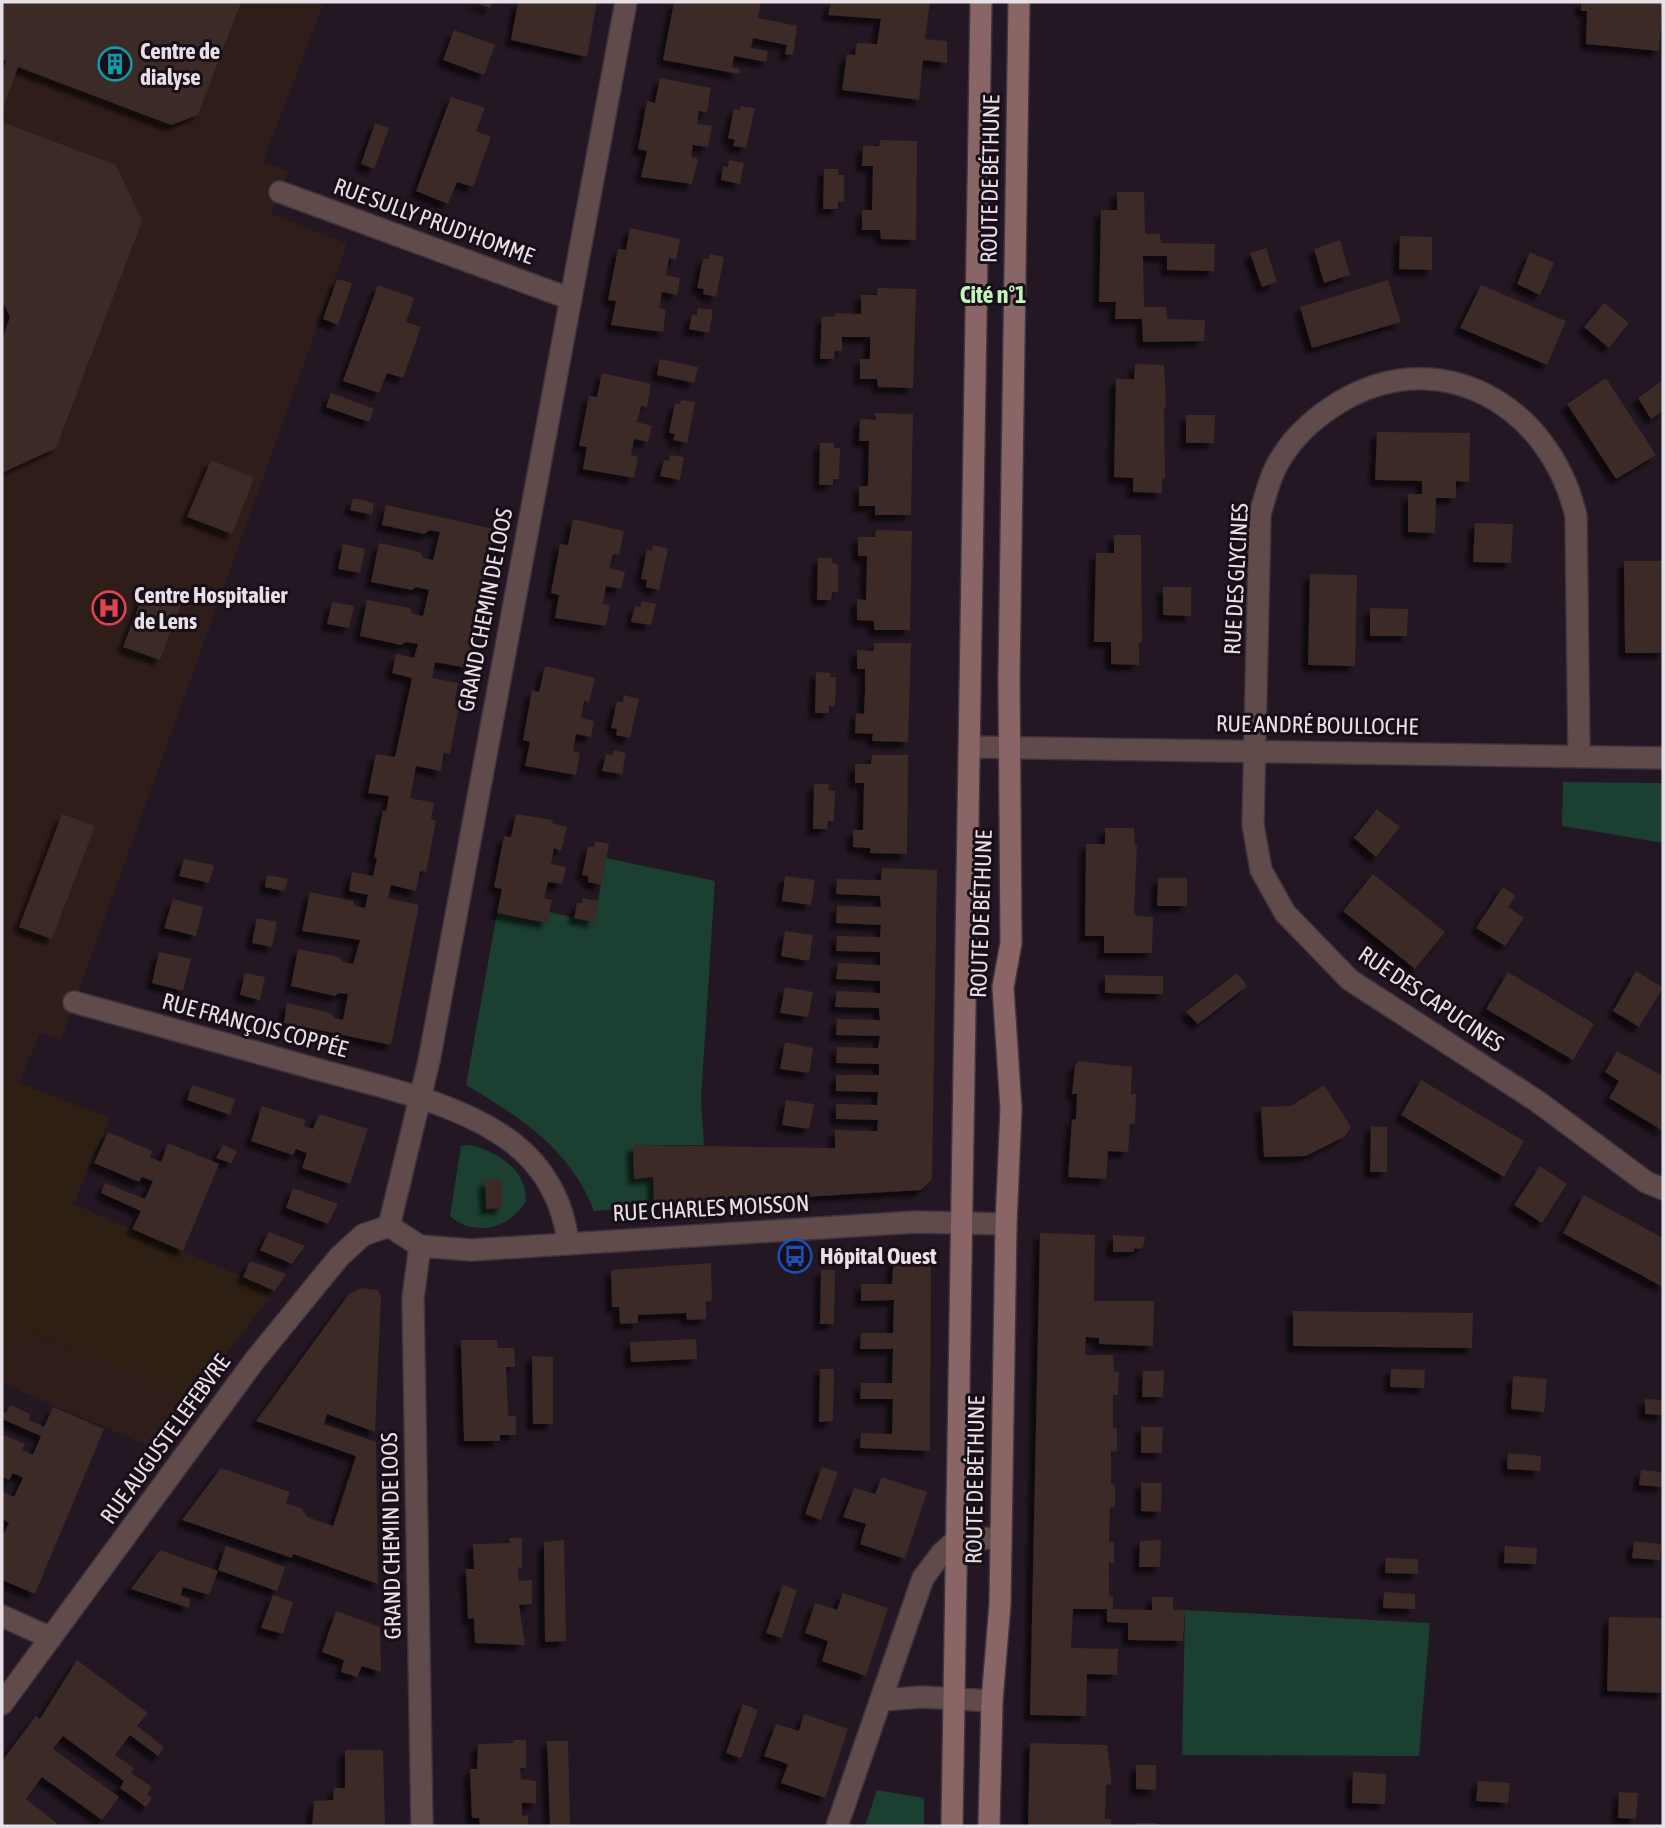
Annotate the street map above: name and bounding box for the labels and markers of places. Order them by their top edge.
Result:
place label: Centre de dialyse [140,38,220,90]
building icon: Centre de dialyse [96,45,134,83]
place label: Centre Hospitalier de Lens [134,582,289,634]
hospital icon: Centre Hospitalier de Lens [90,589,128,627]
bus stop icon: Hôpital Ouest [776,1237,814,1275]
place label: Hôpital Ouest [820,1243,937,1269]

